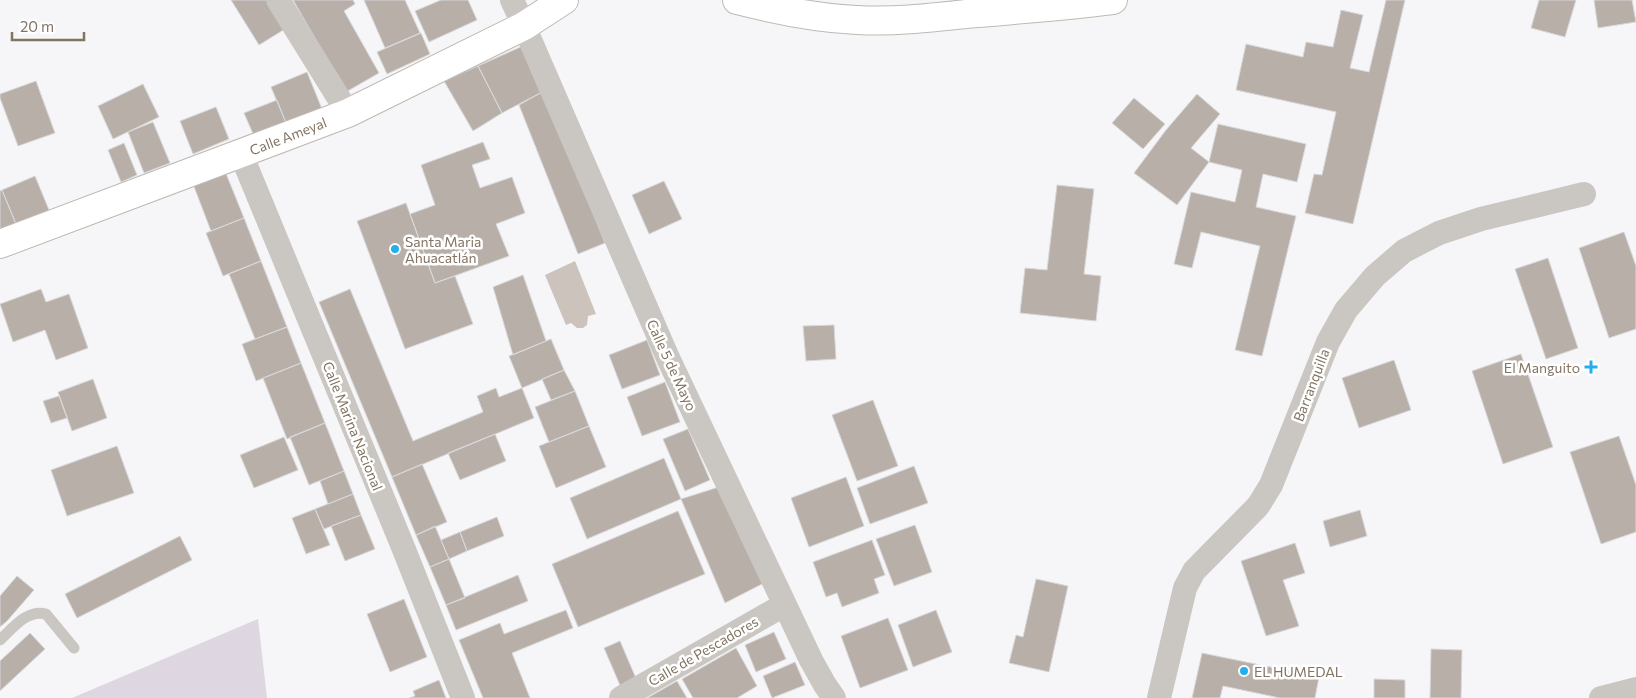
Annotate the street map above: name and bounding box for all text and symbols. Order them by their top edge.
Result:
scale bar [12,10,85,42]
text: 20 m [20,17,54,35]
street label: Calle Ameyal [247,114,329,158]
place label: Santa Maria Ahuacatlán [405,233,481,266]
marker: Santa Maria Ahuacatlán [389,243,401,255]
street label: Calle 5 de Mayo [643,317,701,413]
street label: Barranquilla [1289,346,1333,424]
street label: Calle Marina Nacional [319,359,387,493]
place label: El Manguito [1504,359,1580,376]
marker: El Manguito [1584,360,1598,374]
street label: Calle de Pescadores [645,613,761,689]
place label: EL HUMEDAL [1254,663,1343,680]
marker: EL HUMEDAL [1238,665,1250,677]

